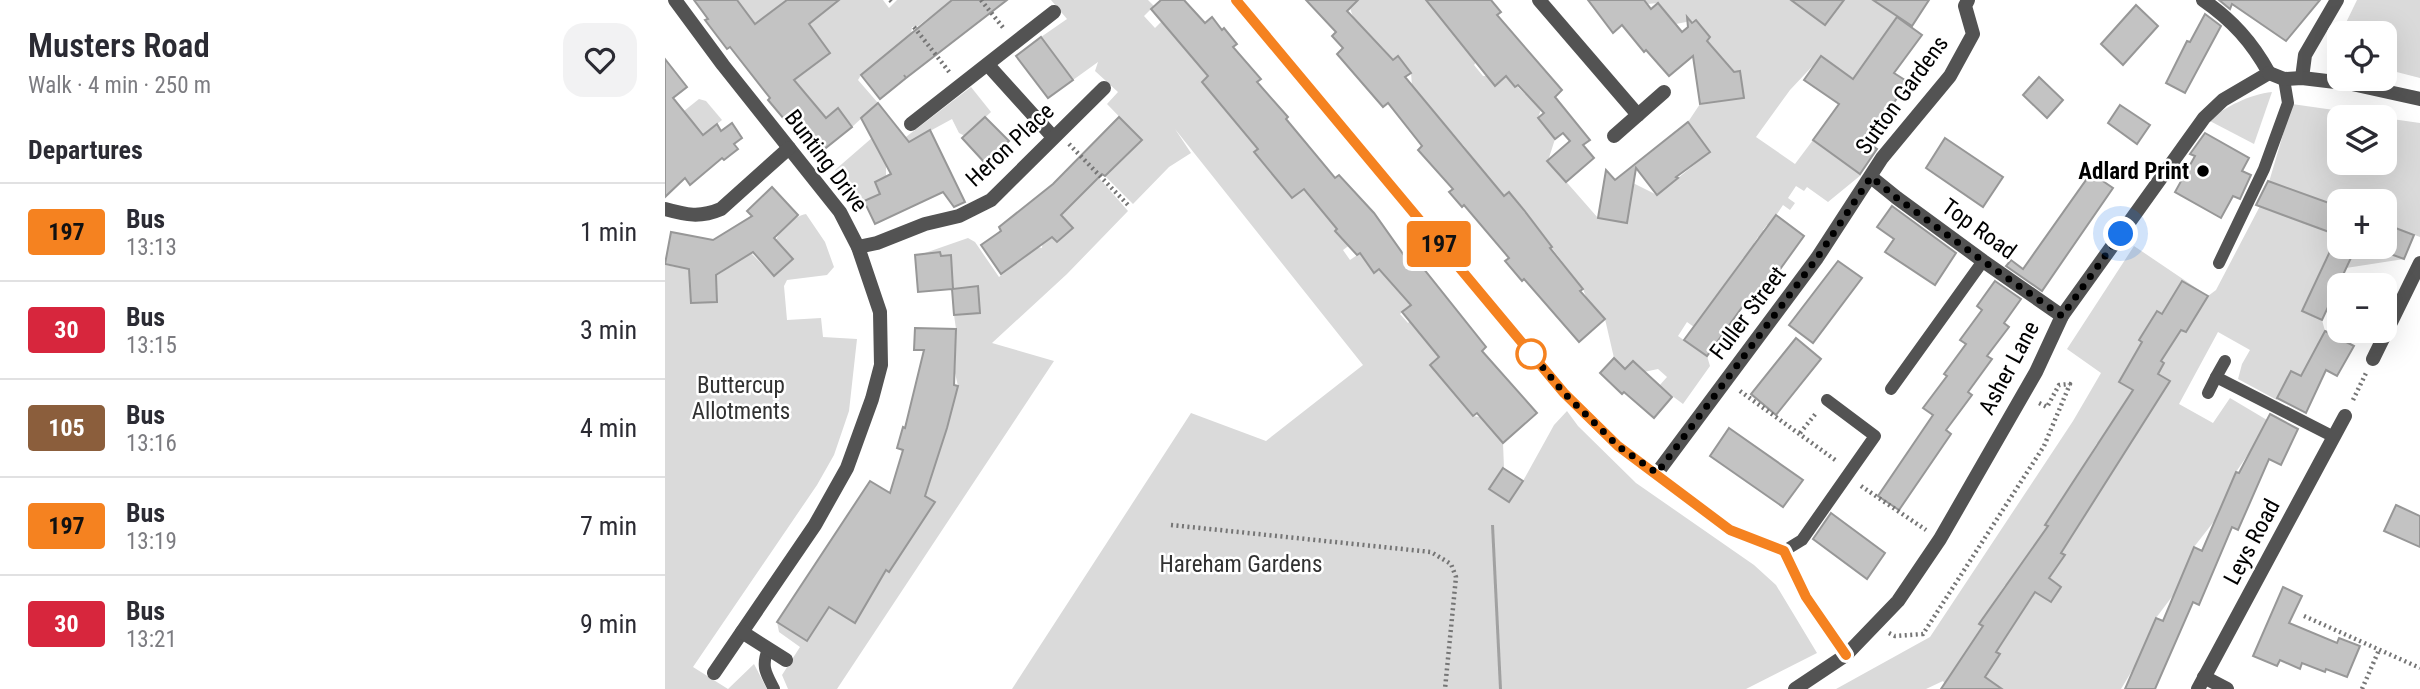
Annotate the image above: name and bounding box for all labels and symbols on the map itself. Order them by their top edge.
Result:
street label: Sutton Gardens [1850,31,1954,159]
street label: Heron Place [960,98,1060,192]
street label: Bunting Drive [779,105,873,217]
place label: Adlard Print [2078,158,2189,185]
marker: Adlard Print [2195,163,2211,179]
street label: Top Road [1937,193,2021,265]
your location [2103,216,2138,251]
line badge: 197 [1399,221,1479,267]
street label: Fuller Street [1704,261,1792,365]
street label: Asher Lane [1973,317,2045,419]
unlabelled marker [1516,339,1546,369]
park label: Buttercup Allotments [692,372,790,425]
street label: Leys Road [2218,495,2286,589]
park label: Hareham Gardens [1160,551,1322,578]

